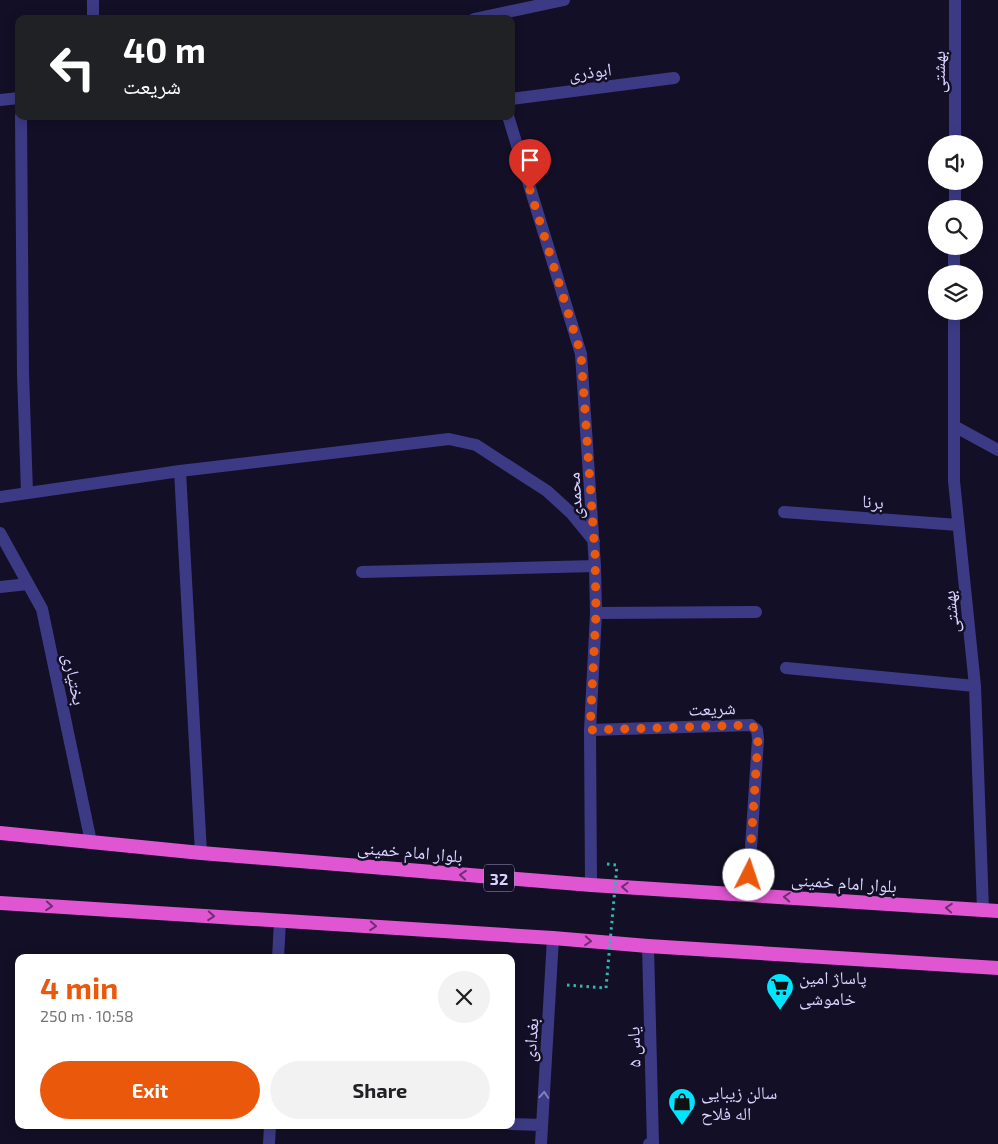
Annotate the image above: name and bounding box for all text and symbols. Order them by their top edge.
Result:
text: 40 m [123,28,206,70]
icon: left [40,35,105,100]
street label: بهشتی [927,51,950,93]
street label: ابوذری [567,57,613,86]
text: شریعت [123,72,181,98]
map controls [928,135,983,320]
button: sound [928,135,983,190]
pin [509,139,551,190]
icon: arrive [516,146,544,174]
button: search [928,200,983,255]
button: layers [928,265,983,320]
street label: محمدی [561,472,588,520]
street label: برنا [861,489,885,513]
street label: بهشتی [937,590,964,634]
street label: بختیاری [58,651,91,707]
street label: شریعت [688,696,736,720]
street label: بلوار امام خمینی [356,835,464,869]
position arrow [722,848,774,900]
road number: 32 [484,864,514,891]
street label: بلوار امام خمینی [790,867,898,899]
one-way arrow [459,869,467,880]
one-way arrow [621,882,629,893]
one-way arrow [783,892,791,903]
one-way arrow [45,901,53,912]
one-way arrow [945,902,953,913]
one-way arrow [207,911,215,922]
one-way arrow [369,921,377,932]
one-way arrow [584,935,592,946]
place label: پاساژ امین خاموشی [799,966,867,1010]
text: 4 min [40,969,118,1005]
button: close [438,971,490,1023]
supermarket icon: پاساژ امین خاموشی [765,972,795,1011]
text: 250 m · 10:58 [40,1006,134,1025]
street label: بغدادی [517,1017,544,1063]
street label: یاس ۵ [621,1026,646,1068]
button: Exit [40,1061,260,1119]
button: Share [270,1061,490,1119]
place label: سالن زیبایی اله فلاح [701,1081,777,1126]
shop icon: سالن زیبایی اله فلاح [667,1087,697,1126]
one-way arrow [538,1091,549,1099]

